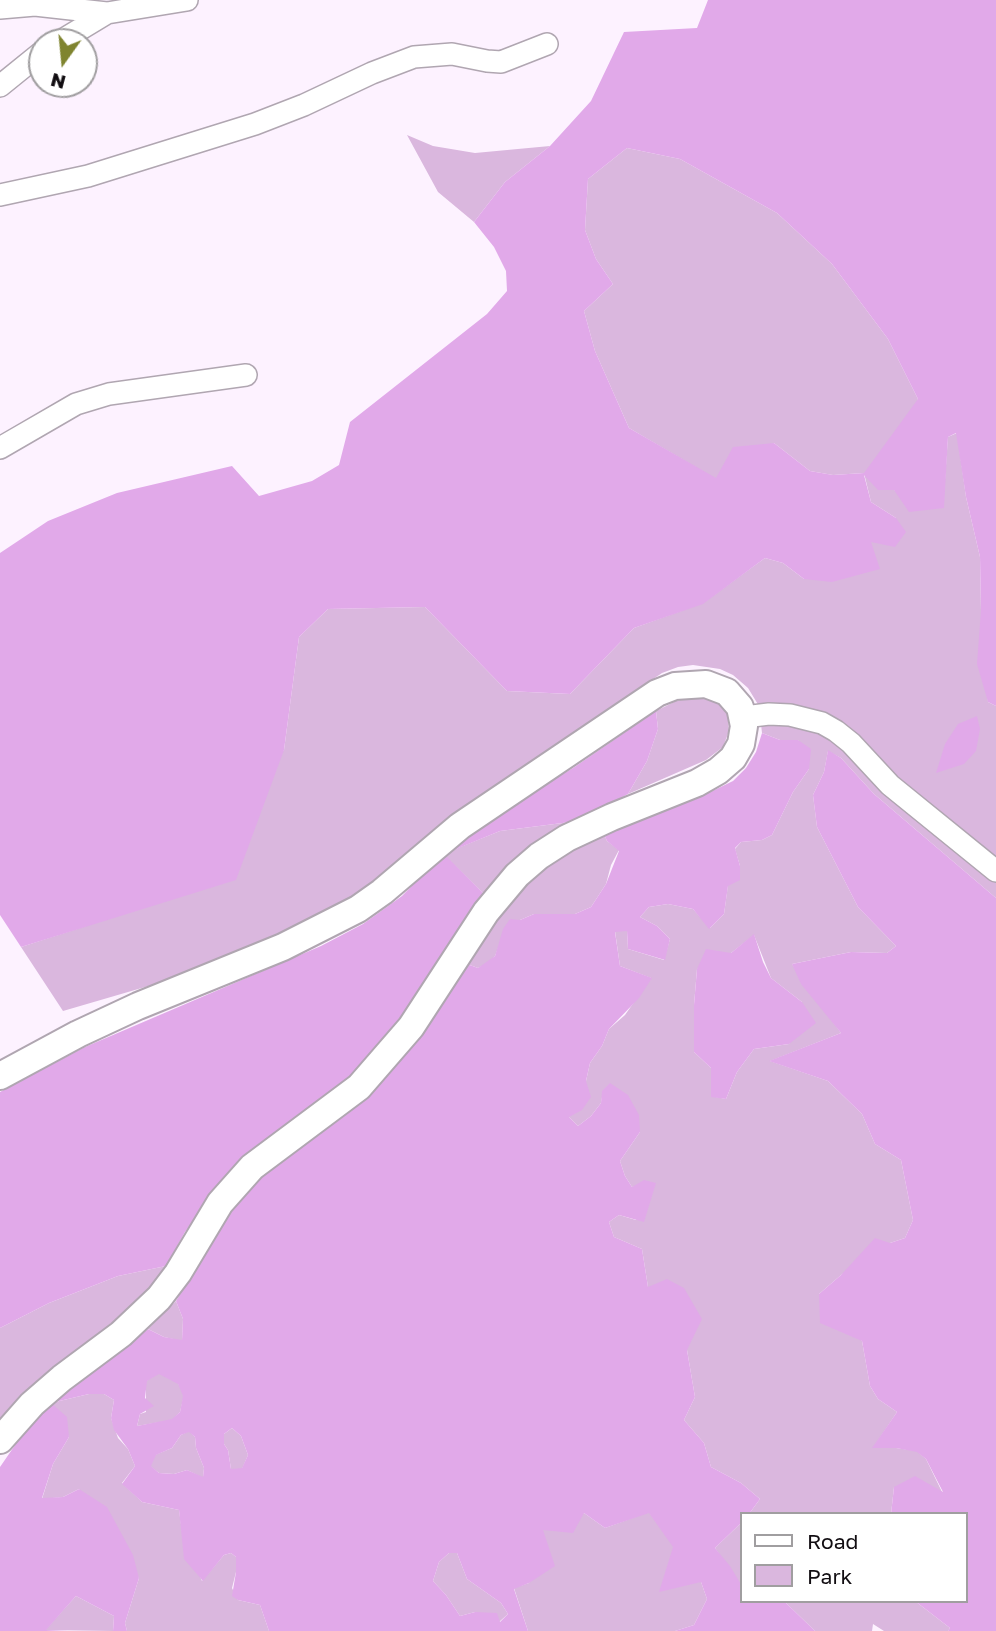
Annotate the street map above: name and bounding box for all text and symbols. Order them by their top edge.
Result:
north arrow [28,28,98,98]
text: N [48,69,68,95]
legend [740,1512,968,1603]
text: Road [807,1528,858,1554]
text: Park [807,1563,852,1589]

